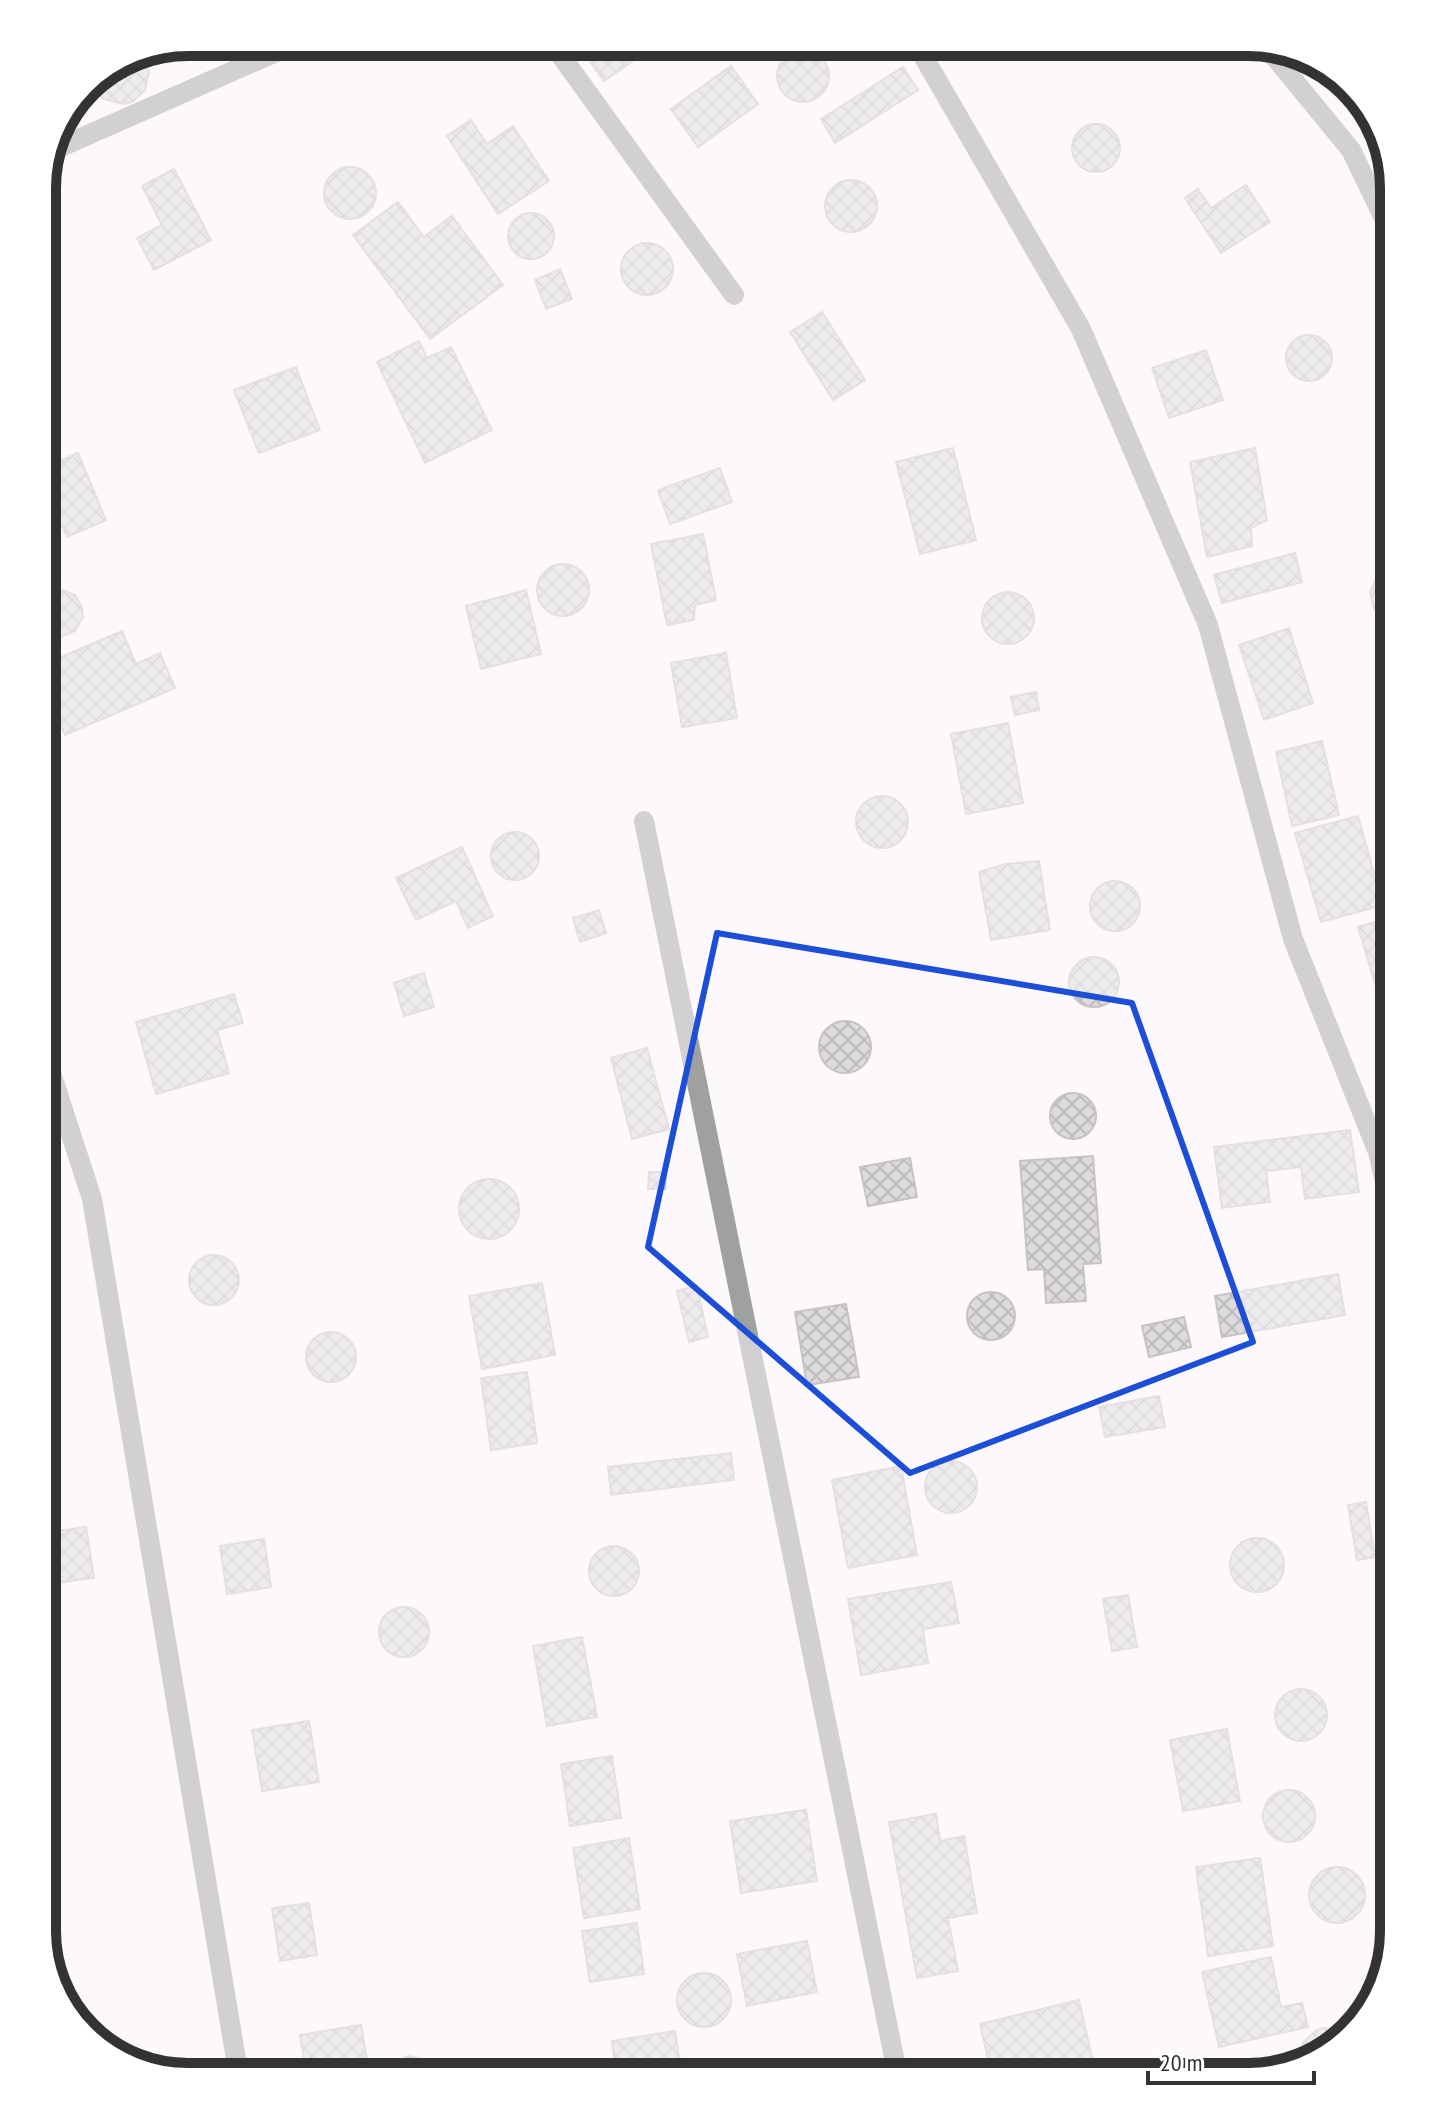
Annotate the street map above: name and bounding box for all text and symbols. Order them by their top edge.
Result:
scale bar [1148,2035,1314,2085]
text: 20 m [1160,2047,1202,2078]

